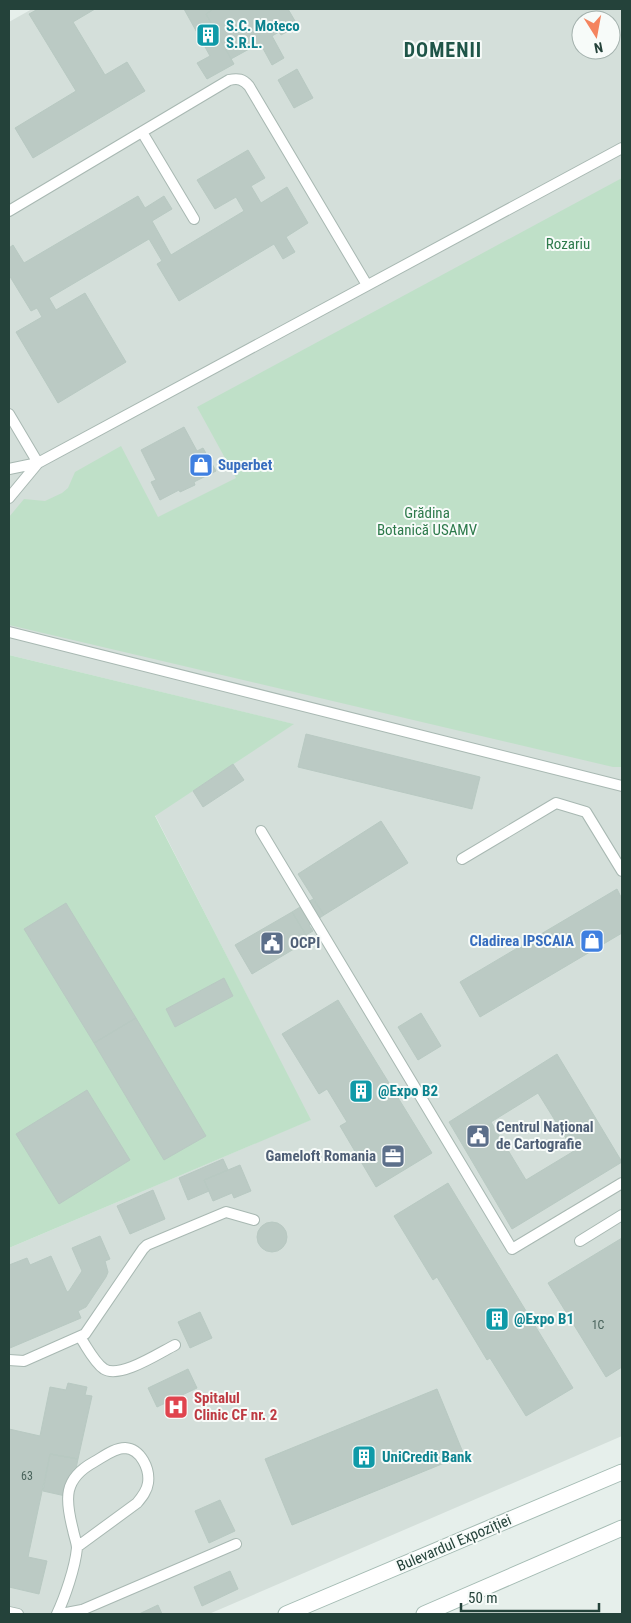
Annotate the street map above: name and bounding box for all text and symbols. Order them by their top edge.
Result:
north arrow [571,10,621,60]
place label: S.C. Moteco S.R.L. [226,17,300,52]
building icon: S.C. Moteco S.R.L. [195,22,221,48]
district label: DOMENII [404,38,482,62]
text: N [593,39,604,56]
park label: Rozariu [546,235,590,253]
shop icon: Superbet [188,452,214,478]
place label: Superbet [218,456,273,474]
park label: Grădina Botanică USAMV [377,504,478,539]
shop icon: Cladirea IPSCAIA [579,928,605,954]
public building icon: OCPI [259,930,285,956]
place label: Cladirea IPSCAIA [470,932,574,950]
place label: OCPI [290,934,320,952]
building icon: @Expo B2 [348,1078,374,1104]
place label: @Expo B2 [378,1082,438,1100]
place label: Centrul Național de Cartografie [496,1118,594,1153]
public building icon: Centrul Național de Cartografie [465,1123,491,1149]
office icon: Gameloft Romania [380,1143,406,1169]
place label: Gameloft Romania [265,1147,376,1165]
building icon: @Expo B1 [484,1306,510,1332]
place label: @Expo B1 [514,1310,574,1328]
house number: 1C [592,1318,605,1332]
place label: Spitalul Clinic CF nr. 2 [194,1389,277,1424]
hospital icon: Spitalul Clinic CF nr. 2 [163,1394,189,1420]
building icon: UniCredit Bank [351,1444,377,1470]
place label: UniCredit Bank [382,1448,472,1466]
house number: 63 [21,1469,33,1483]
street label: Bulevardul Expoziției [394,1511,514,1575]
scale bar [461,1580,598,1612]
text: 50 m [468,1589,498,1607]

